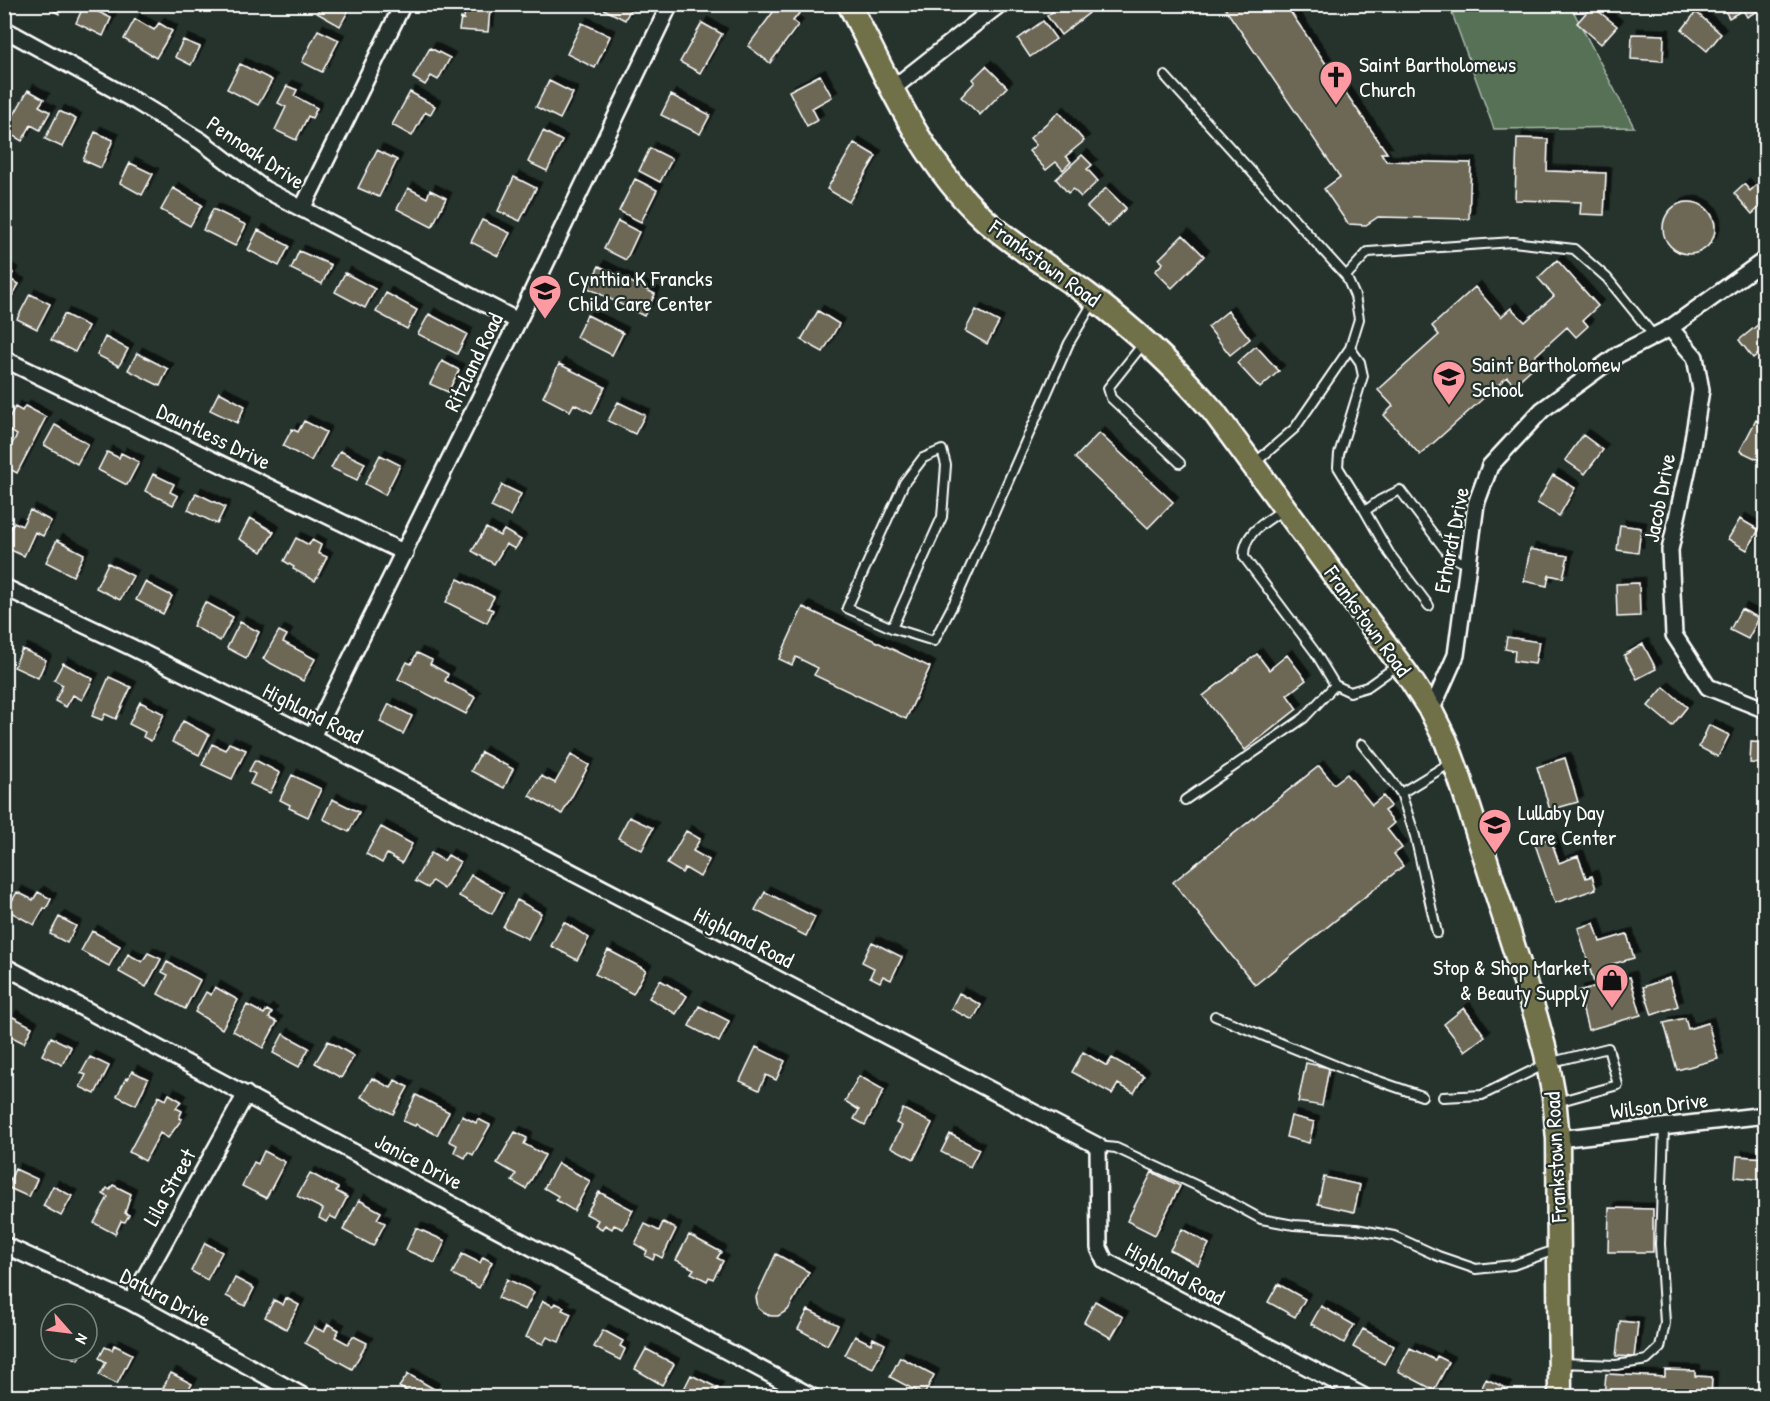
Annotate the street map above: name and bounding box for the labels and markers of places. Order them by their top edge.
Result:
place label: Saint Bartholomews Church [1359,49,1516,104]
church icon: Saint Bartholomews Church [1318,59,1354,106]
place label: Cynthia K Francks Child Care Center [568,263,713,318]
school or university icon: Cynthia K Francks Child Care Center [527,273,563,320]
place label: Saint Bartholomew School [1472,349,1621,404]
school or university icon: Saint Bartholomew School [1431,359,1467,406]
place label: Lullaby Day Care Center [1518,797,1617,852]
school or university icon: Lullaby Day Care Center [1477,807,1513,854]
place label: Stop & Shop Market & Beauty Supply [1433,952,1589,1007]
shop icon: Stop & Shop Market & Beauty Supply [1594,962,1630,1009]

